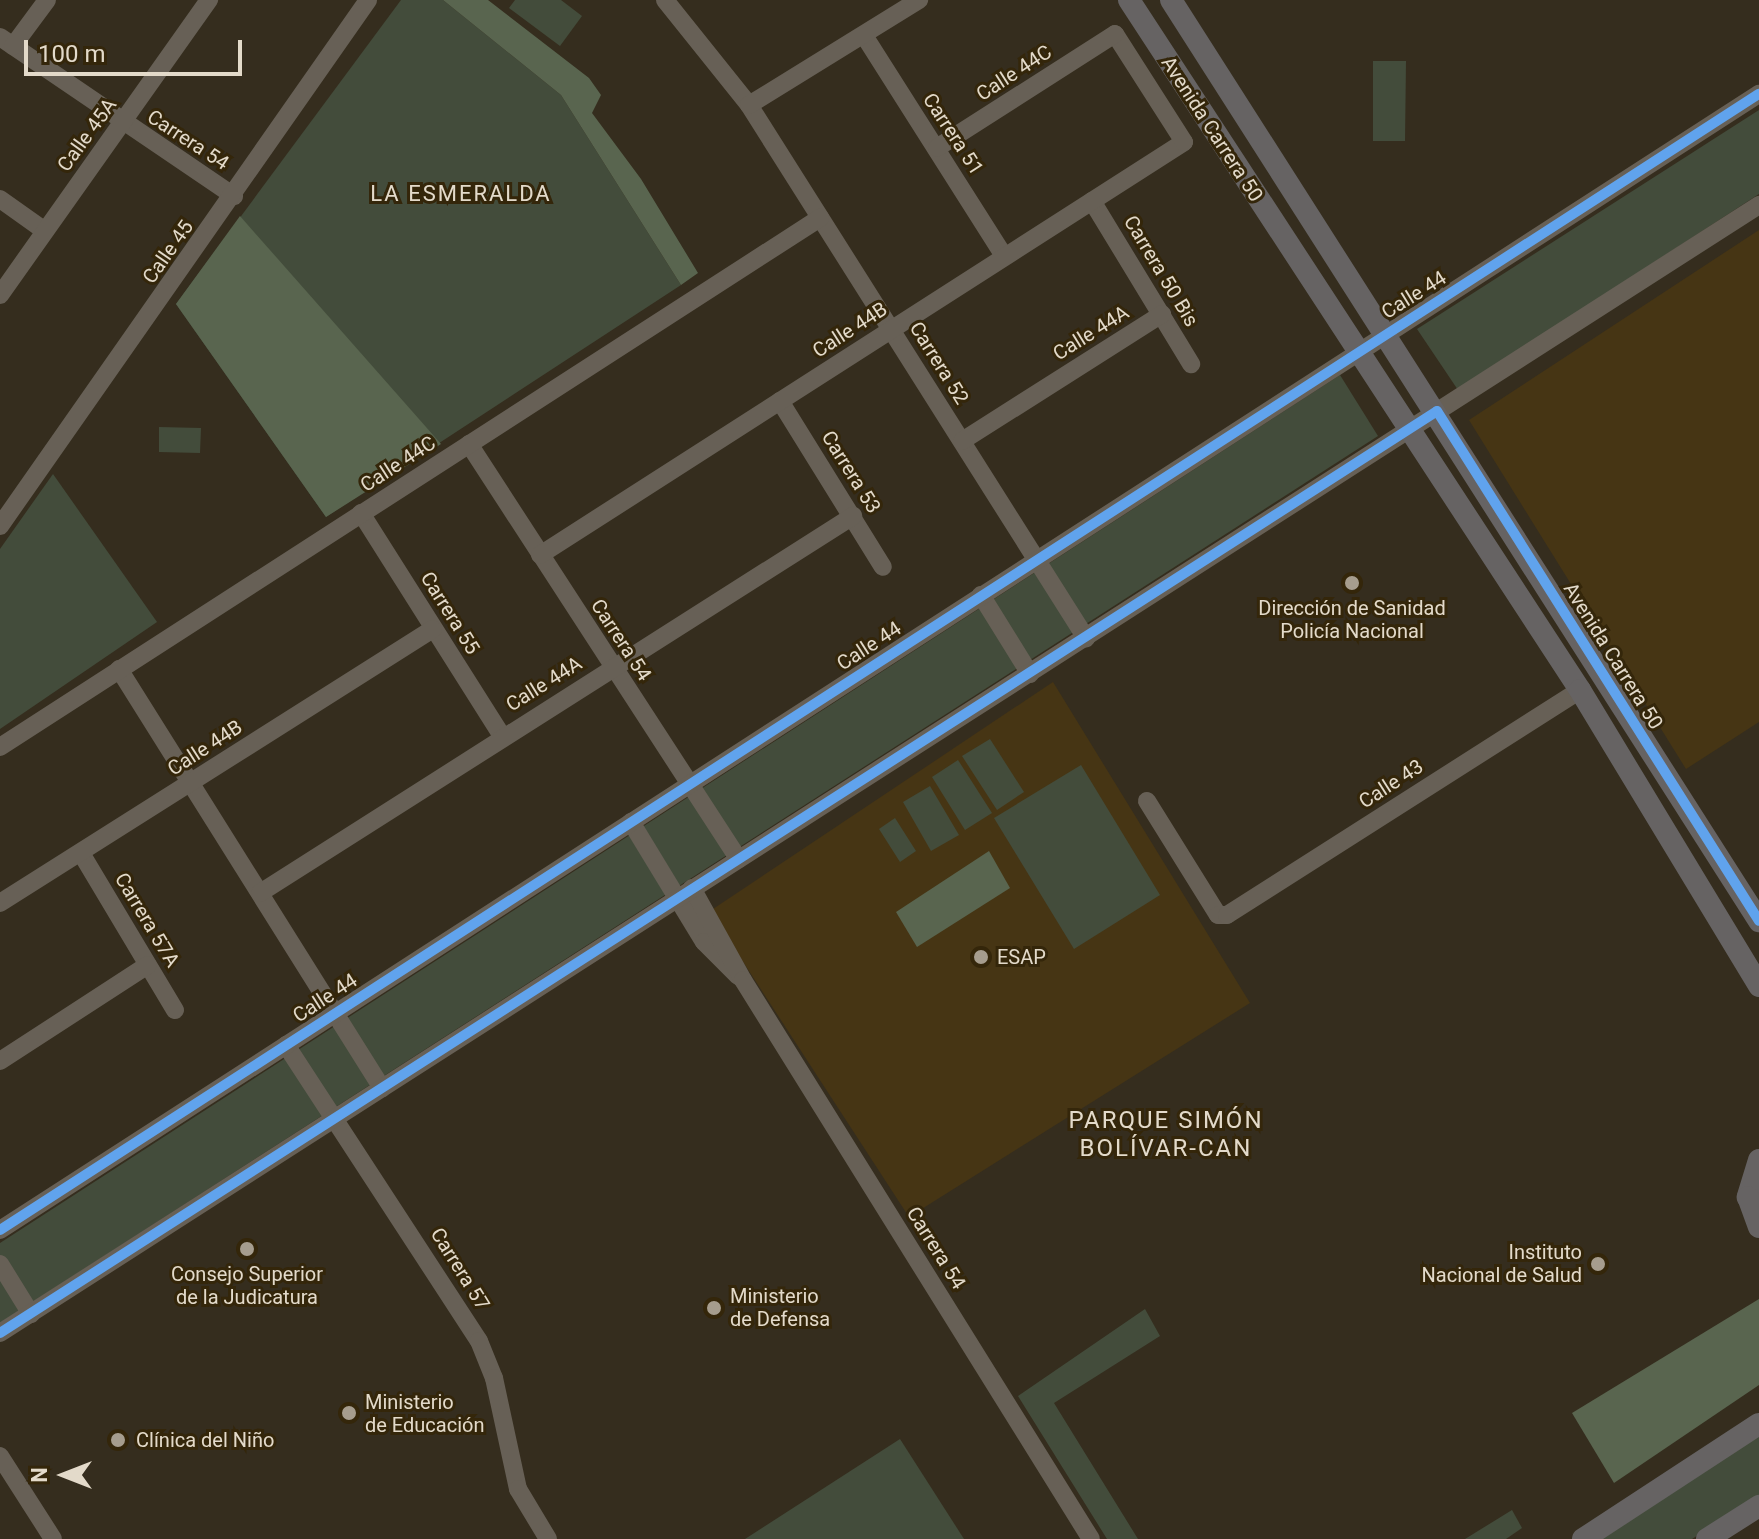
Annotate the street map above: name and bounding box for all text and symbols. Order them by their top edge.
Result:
scale bar [28,24,246,74]
text: 100 m [38,40,105,68]
street label: Calle 44C [972,40,1056,106]
street label: Avenida Carrera 50 [1156,52,1268,206]
street label: Carrera 51 [918,89,988,179]
street label: Calle 45A [52,94,122,176]
street label: Carrera 54 [143,105,233,175]
district label: LA ESMERALDA [370,181,552,207]
street label: Carrera 50 Bis [1118,211,1204,331]
street label: Calle 45 [138,216,198,288]
street label: Calle 44 [1377,266,1451,324]
street label: Calle 44B [808,297,892,363]
street label: Calle 44A [1049,300,1133,366]
street label: Carrera 52 [904,317,974,409]
street label: Carrera 53 [816,426,886,518]
street label: Calle 44C [356,431,440,497]
street label: Carrera 55 [415,567,485,659]
marker: Dirección de Sanidad Policía Nacional [1343,574,1361,592]
street label: Avenida Carrera 50 [1558,578,1668,734]
street label: Carrera 54 [586,595,656,685]
place label: Dirección de Sanidad Policía Nacional [1258,596,1446,643]
street label: Calle 44 [832,616,906,676]
street label: Calle 44A [502,651,586,717]
street label: Calle 44B [163,715,247,781]
street label: Calle 43 [1354,754,1428,814]
street label: Carrera 57A [110,869,184,971]
place label: ESAP [997,945,1046,969]
marker: ESAP [972,948,990,966]
street label: Calle 44 [288,968,362,1028]
district label: PARQUE SIMÓN BOLÍVAR-CAN [1068,1107,1264,1163]
street label: Carrera 54 [901,1202,971,1294]
street label: Carrera 57 [425,1223,495,1315]
marker: Consejo Superior de la Judicatura [238,1240,256,1258]
place label: Instituto Nacional de Salud [1422,1240,1582,1287]
marker: Instituto Nacional de Salud [1589,1255,1607,1273]
place label: Consejo Superior de la Judicatura [171,1262,323,1309]
place label: Ministerio de Defensa [730,1284,830,1331]
marker: Ministerio de Defensa [705,1299,723,1317]
place label: Ministerio de Educación [365,1390,484,1437]
marker: Ministerio de Educación [340,1404,358,1422]
place label: Clínica del Niño [136,1428,274,1452]
marker: Clínica del Niño [107,1429,129,1451]
north arrow [24,1435,104,1515]
text: N [27,1467,52,1483]

